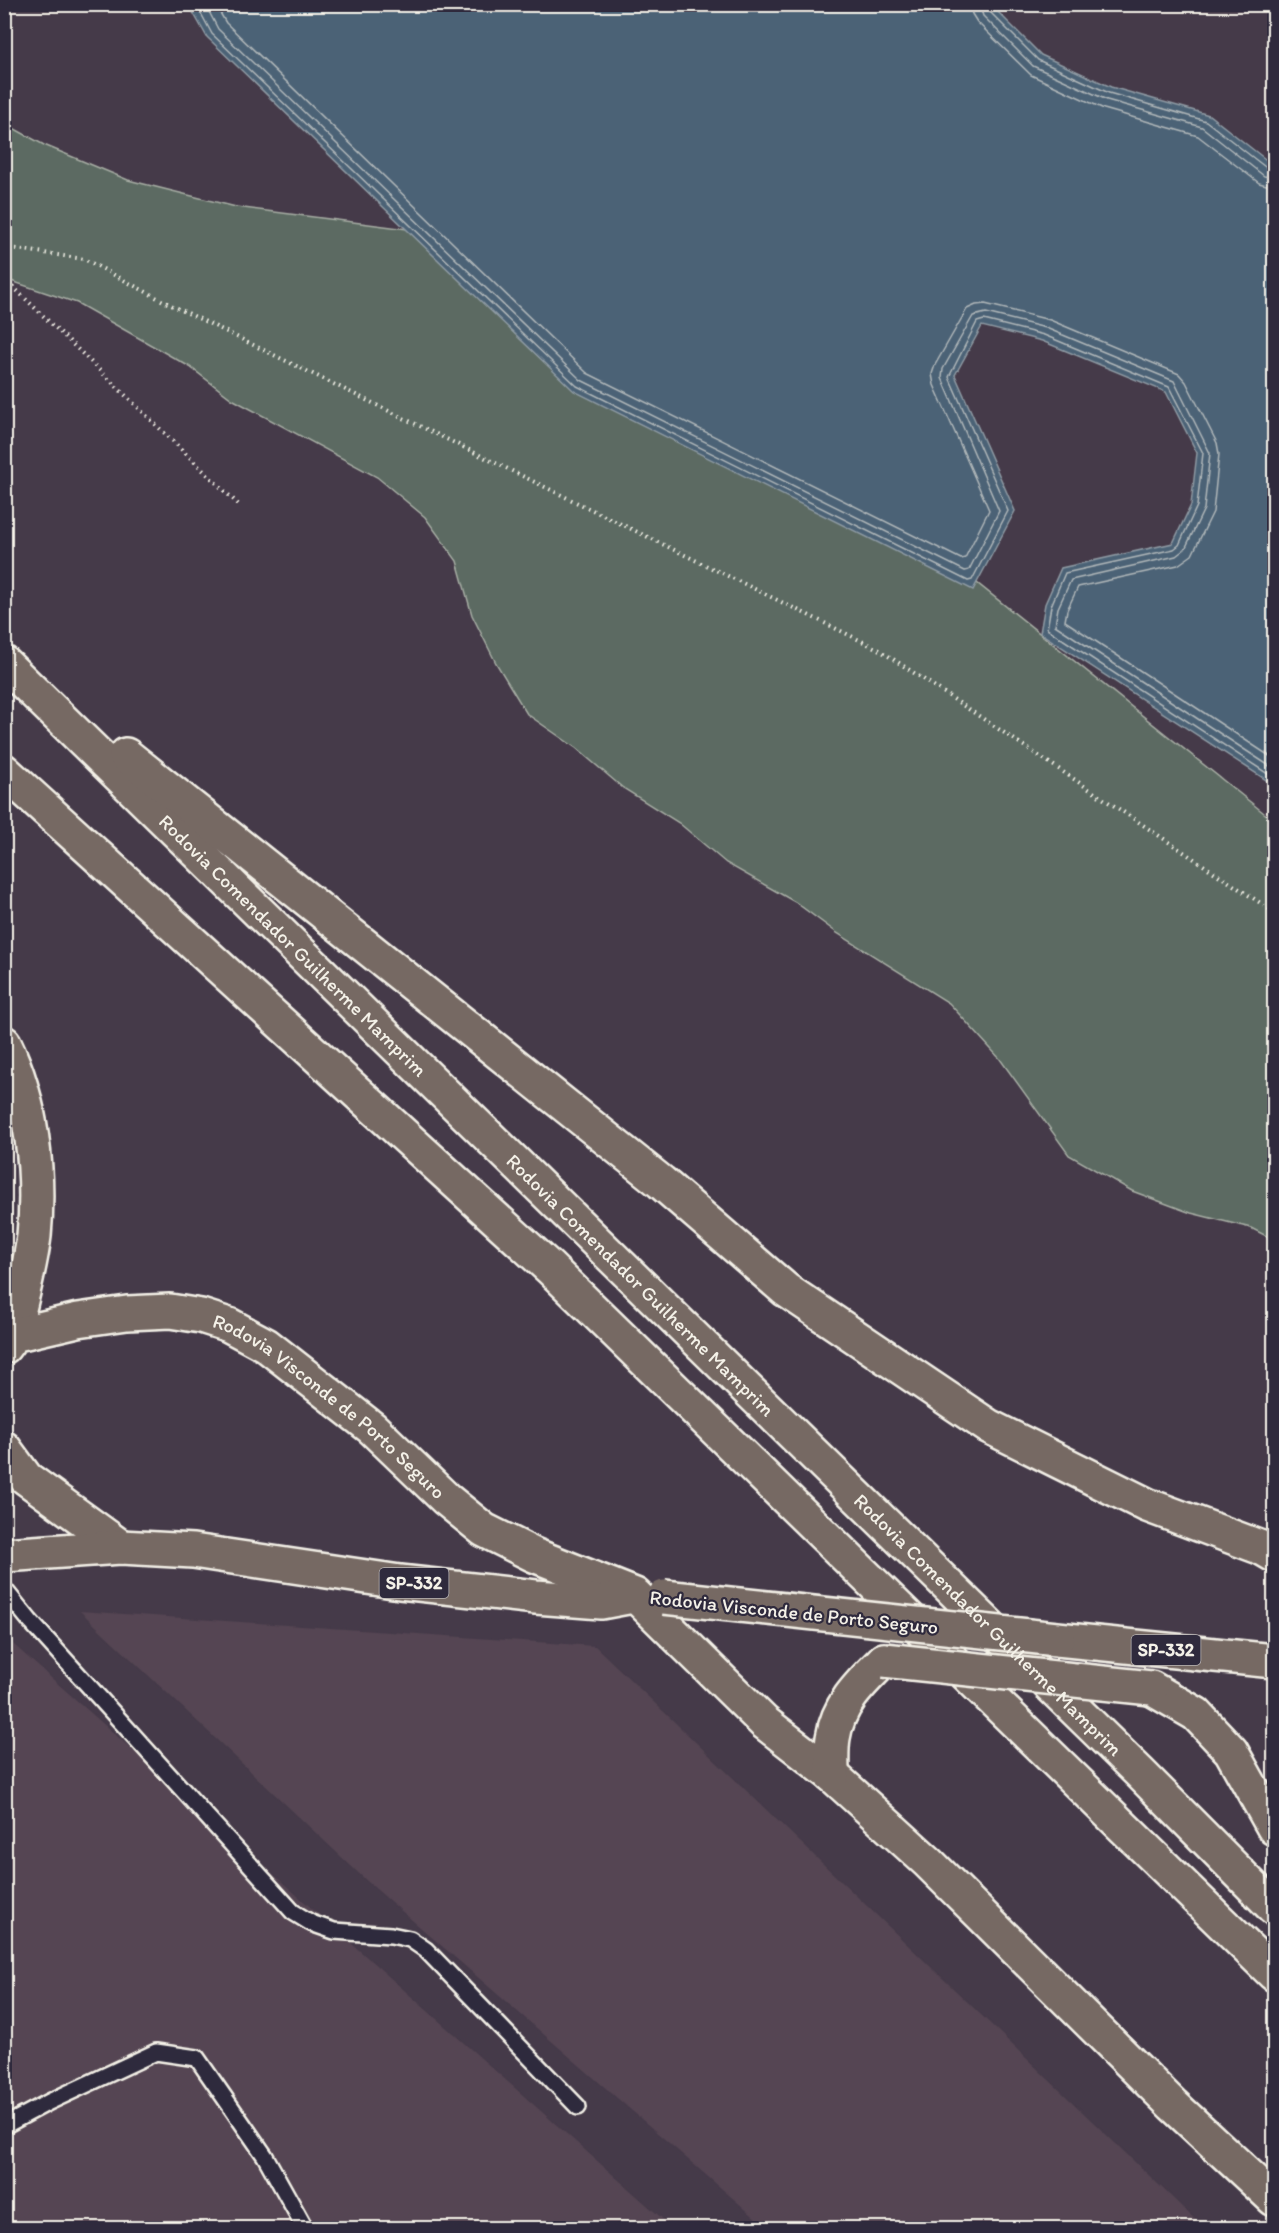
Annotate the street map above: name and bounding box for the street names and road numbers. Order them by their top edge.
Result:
street label: Rodovia Comendador Guilherme Mamprim [154,809,432,1082]
street label: Rodovia Comendador Guilherme Mamprim [502,1149,780,1421]
street label: Rodovia Visconde de Porto Seguro [210,1309,451,1504]
street label: Rodovia Comendador Guilherme Mamprim [849,1488,1127,1761]
road number: SP-332 [380,1568,448,1598]
street label: Rodovia Visconde de Porto Seguro [649,1585,939,1639]
road number: SP-332 [1132,1635,1200,1665]

